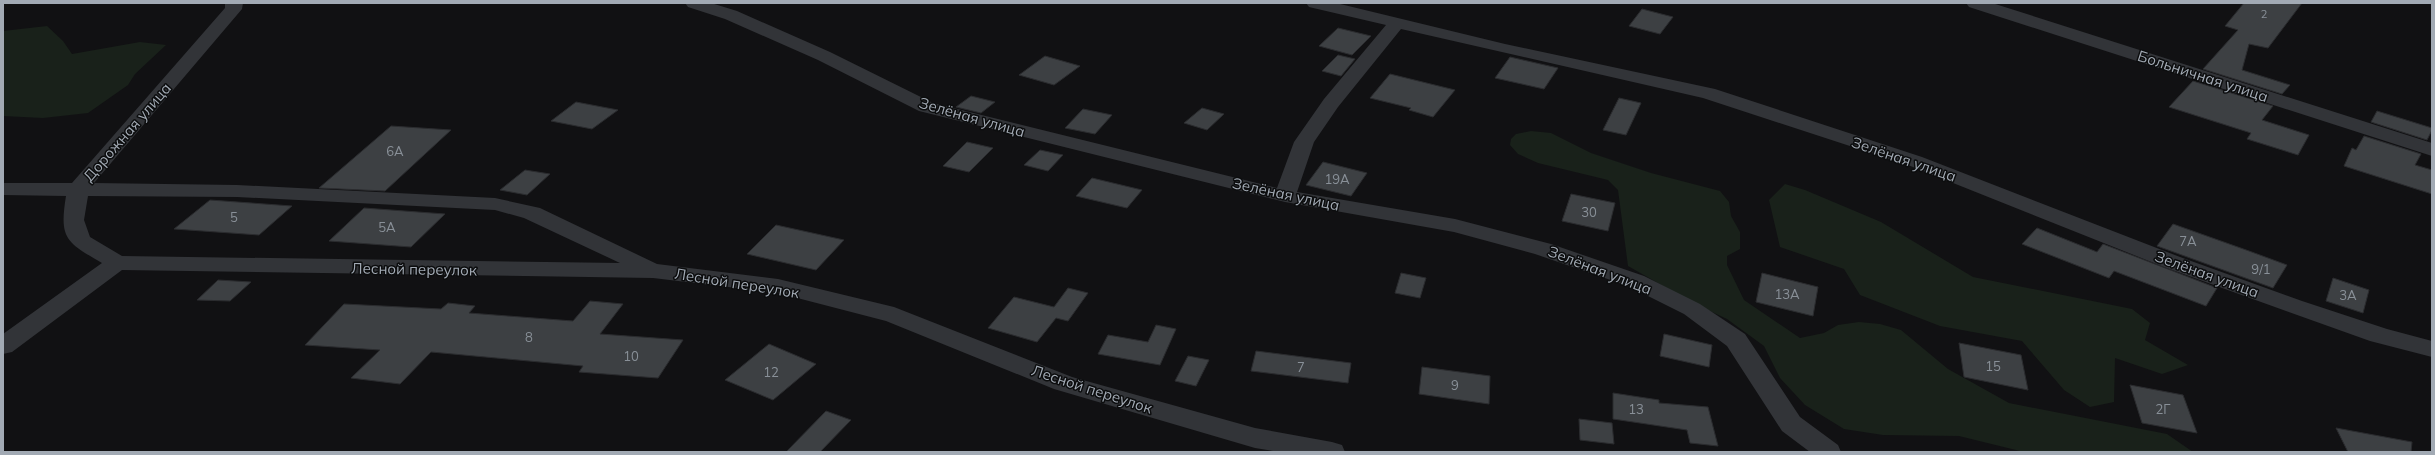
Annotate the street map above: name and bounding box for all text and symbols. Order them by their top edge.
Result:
house number: 2 [2261,7,2268,21]
street label: Больничная улица [2135,46,2271,106]
street label: Дорожная улица [79,79,175,185]
street label: Зелёная улица [917,93,1027,141]
street label: Зелёная улица [1849,132,1959,186]
house number: 6А [386,143,404,159]
house number: 19А [1324,171,1350,187]
street label: Зелёная улица [1231,173,1341,215]
house number: 30 [1581,204,1597,220]
house number: 5 [230,209,238,225]
house number: 5А [378,219,396,235]
house number: 7А [2179,233,2197,249]
street label: Зелёная улица [1546,242,1654,298]
street label: Зелёная улица [2152,246,2262,302]
street label: Лесной переулок [351,258,478,280]
house number: 9/1 [2251,261,2271,277]
street label: Лесной переулок [673,264,801,302]
house number: 13А [1774,286,1800,302]
house number: 3А [2339,287,2357,303]
house number: 8 [525,329,533,345]
house number: 10 [623,348,639,364]
house number: 15 [1985,358,2001,374]
house number: 7 [1297,359,1305,375]
street label: Лесной переулок [1029,361,1156,418]
house number: 12 [763,364,779,380]
house number: 9 [1451,377,1459,393]
house number: 13 [1628,401,1644,417]
house number: 2Г [2155,401,2171,417]

